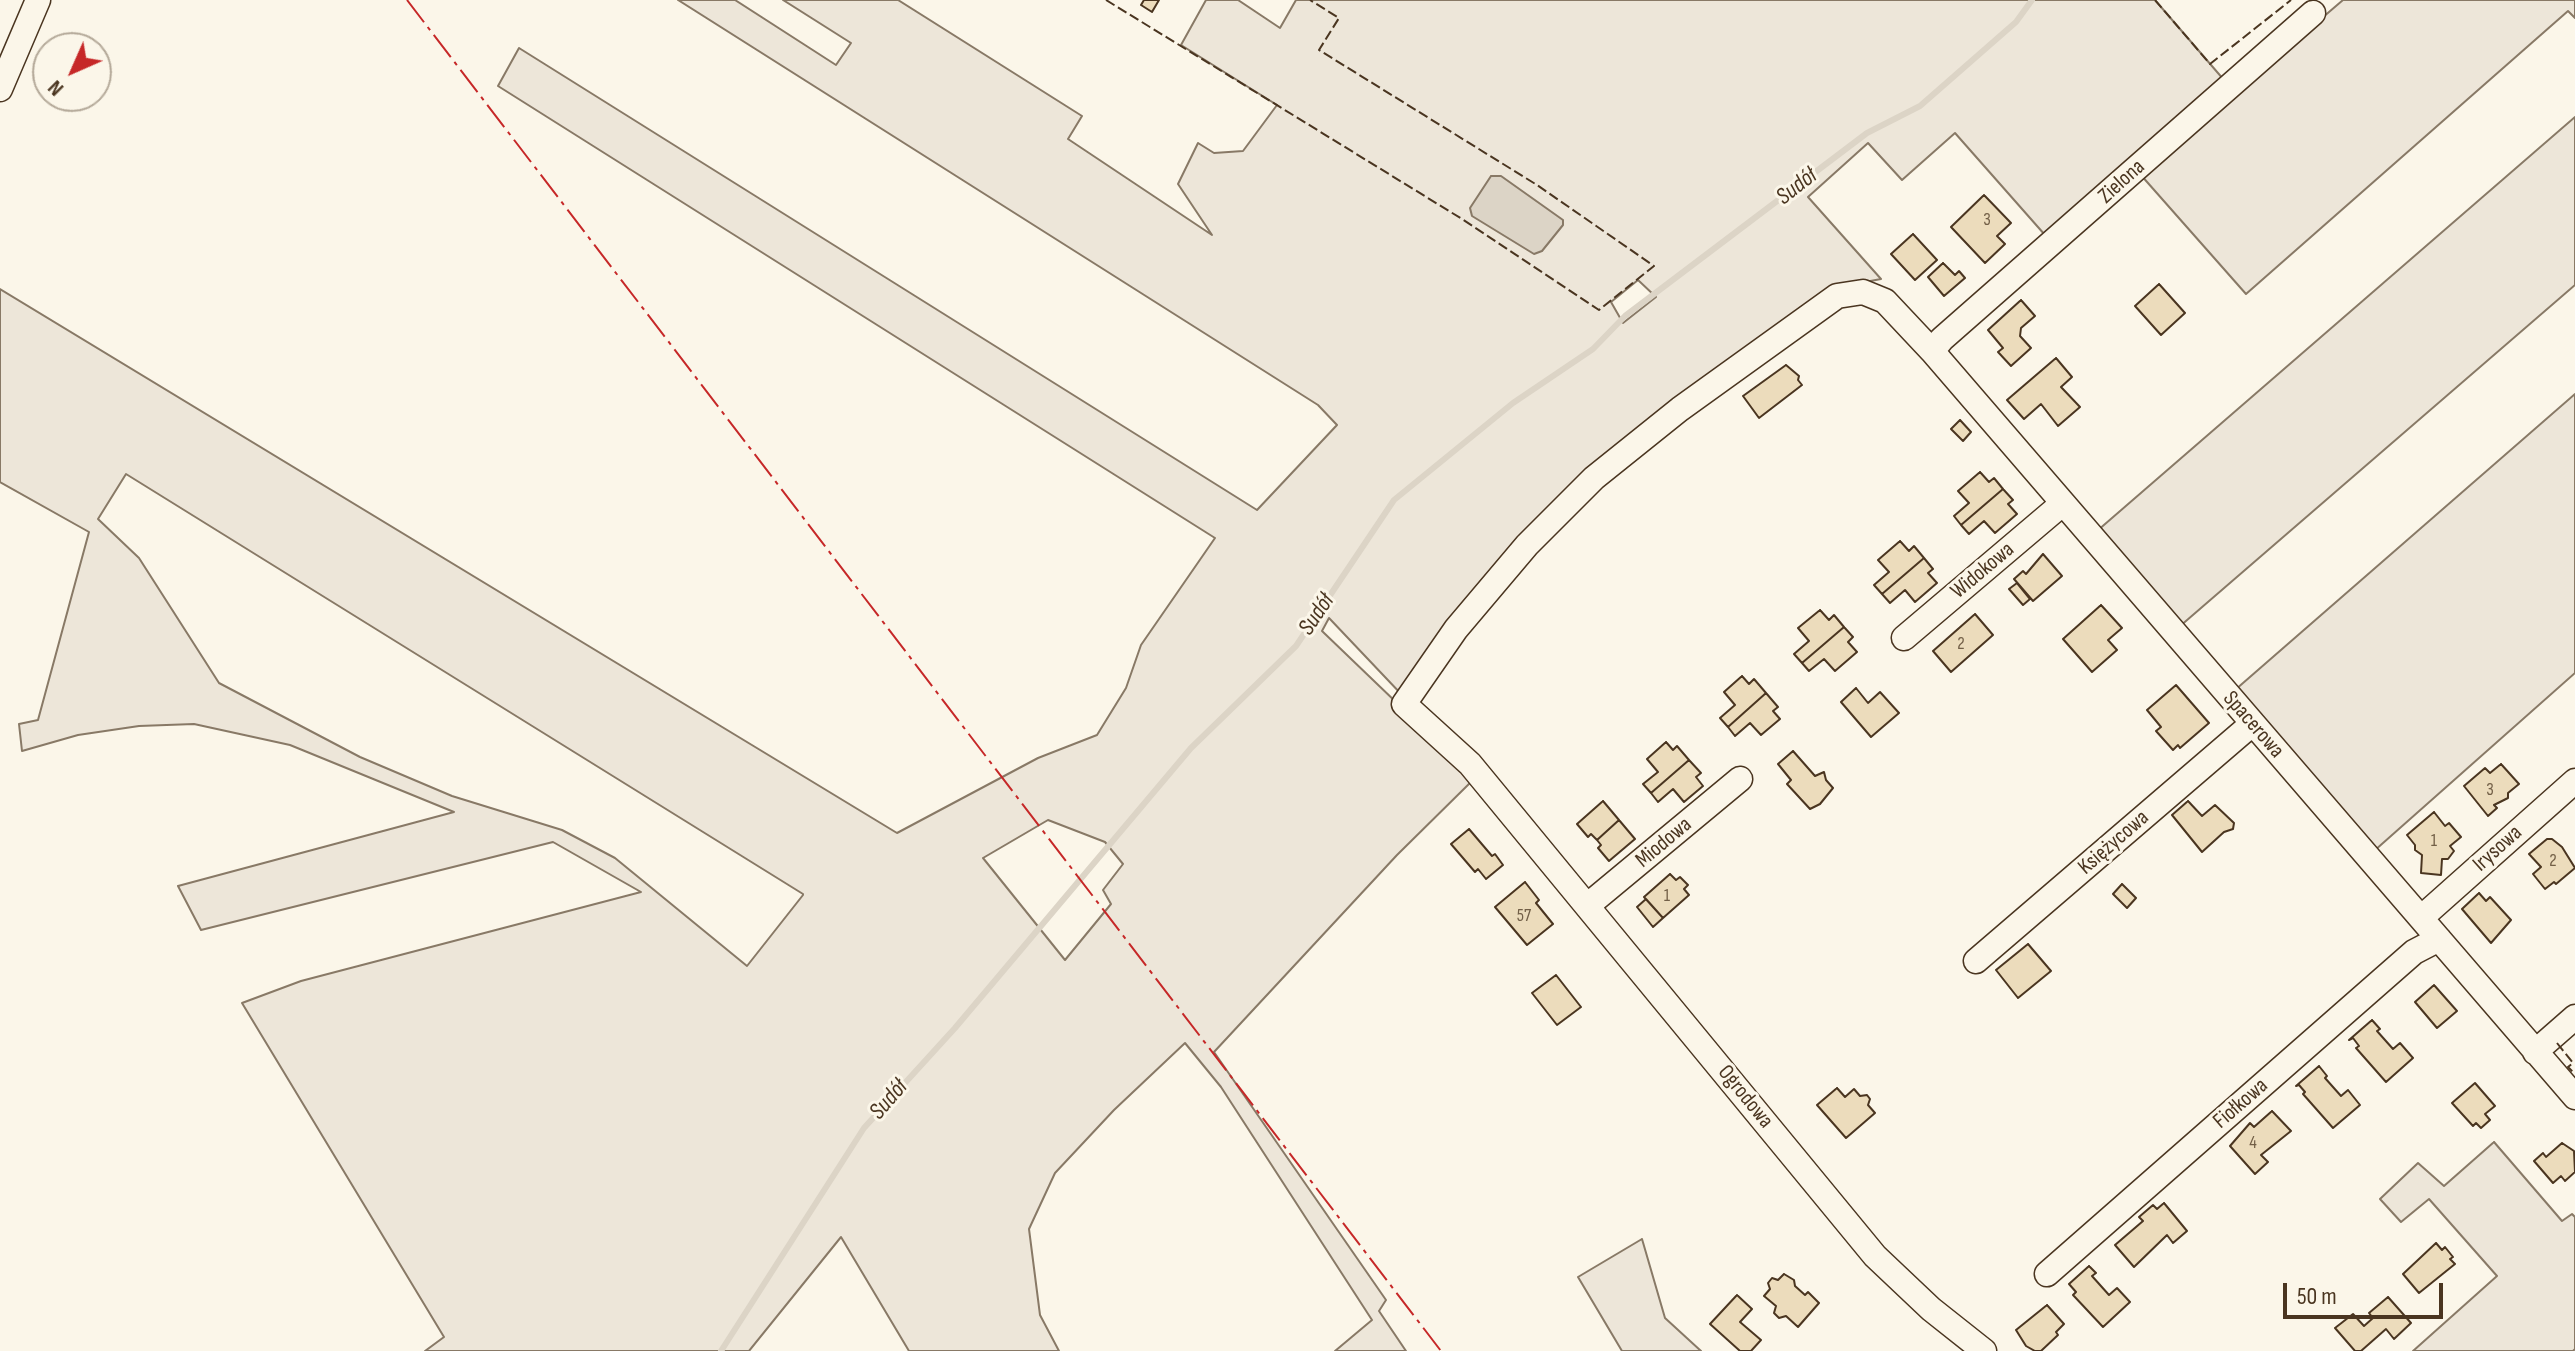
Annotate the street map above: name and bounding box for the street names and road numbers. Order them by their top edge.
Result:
street label: Zielona [2093,154,2151,210]
street label: Widokowa [1946,537,2020,605]
street label: Spacerowa [2217,686,2289,764]
street label: Księżycowa [2073,805,2155,881]
street label: Miodowa [1631,812,1697,874]
street label: Irysowa [2468,820,2528,878]
street label: Ogrodowa [1712,1060,1778,1134]
street label: Fiołkowa [2208,1073,2274,1135]

